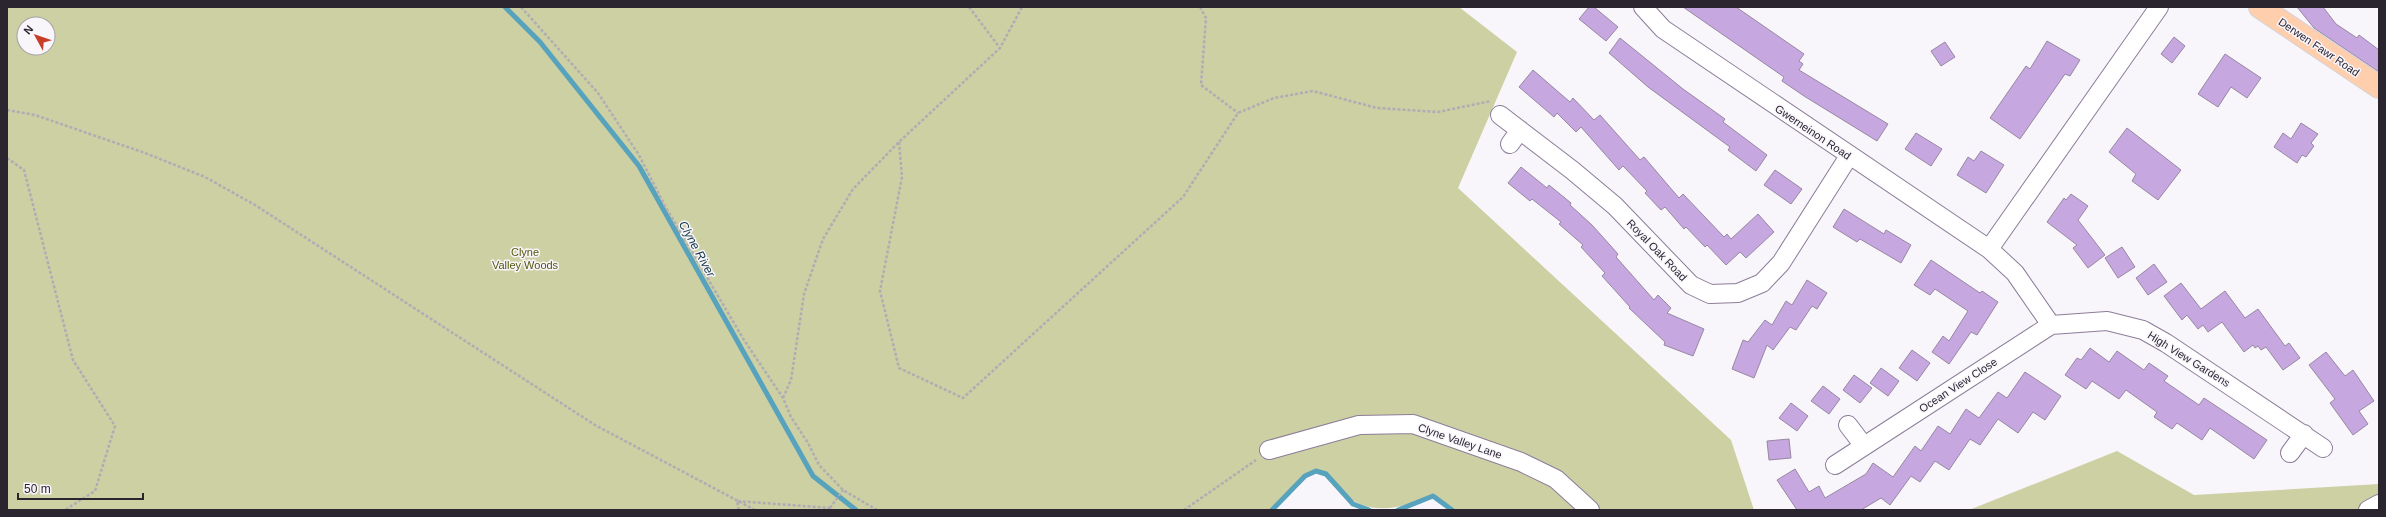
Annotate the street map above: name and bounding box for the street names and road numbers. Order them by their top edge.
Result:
street label: Derwen Fawr Road [2276,16,2362,78]
street label: Gwerneinon Road [1773,102,1853,162]
street label: Royal Oak Road [1625,217,1689,283]
street label: High View Gardens [2146,329,2233,389]
street label: Ocean View Close [1917,355,1999,415]
street label: Clyne Valley Lane [1417,421,1503,461]

